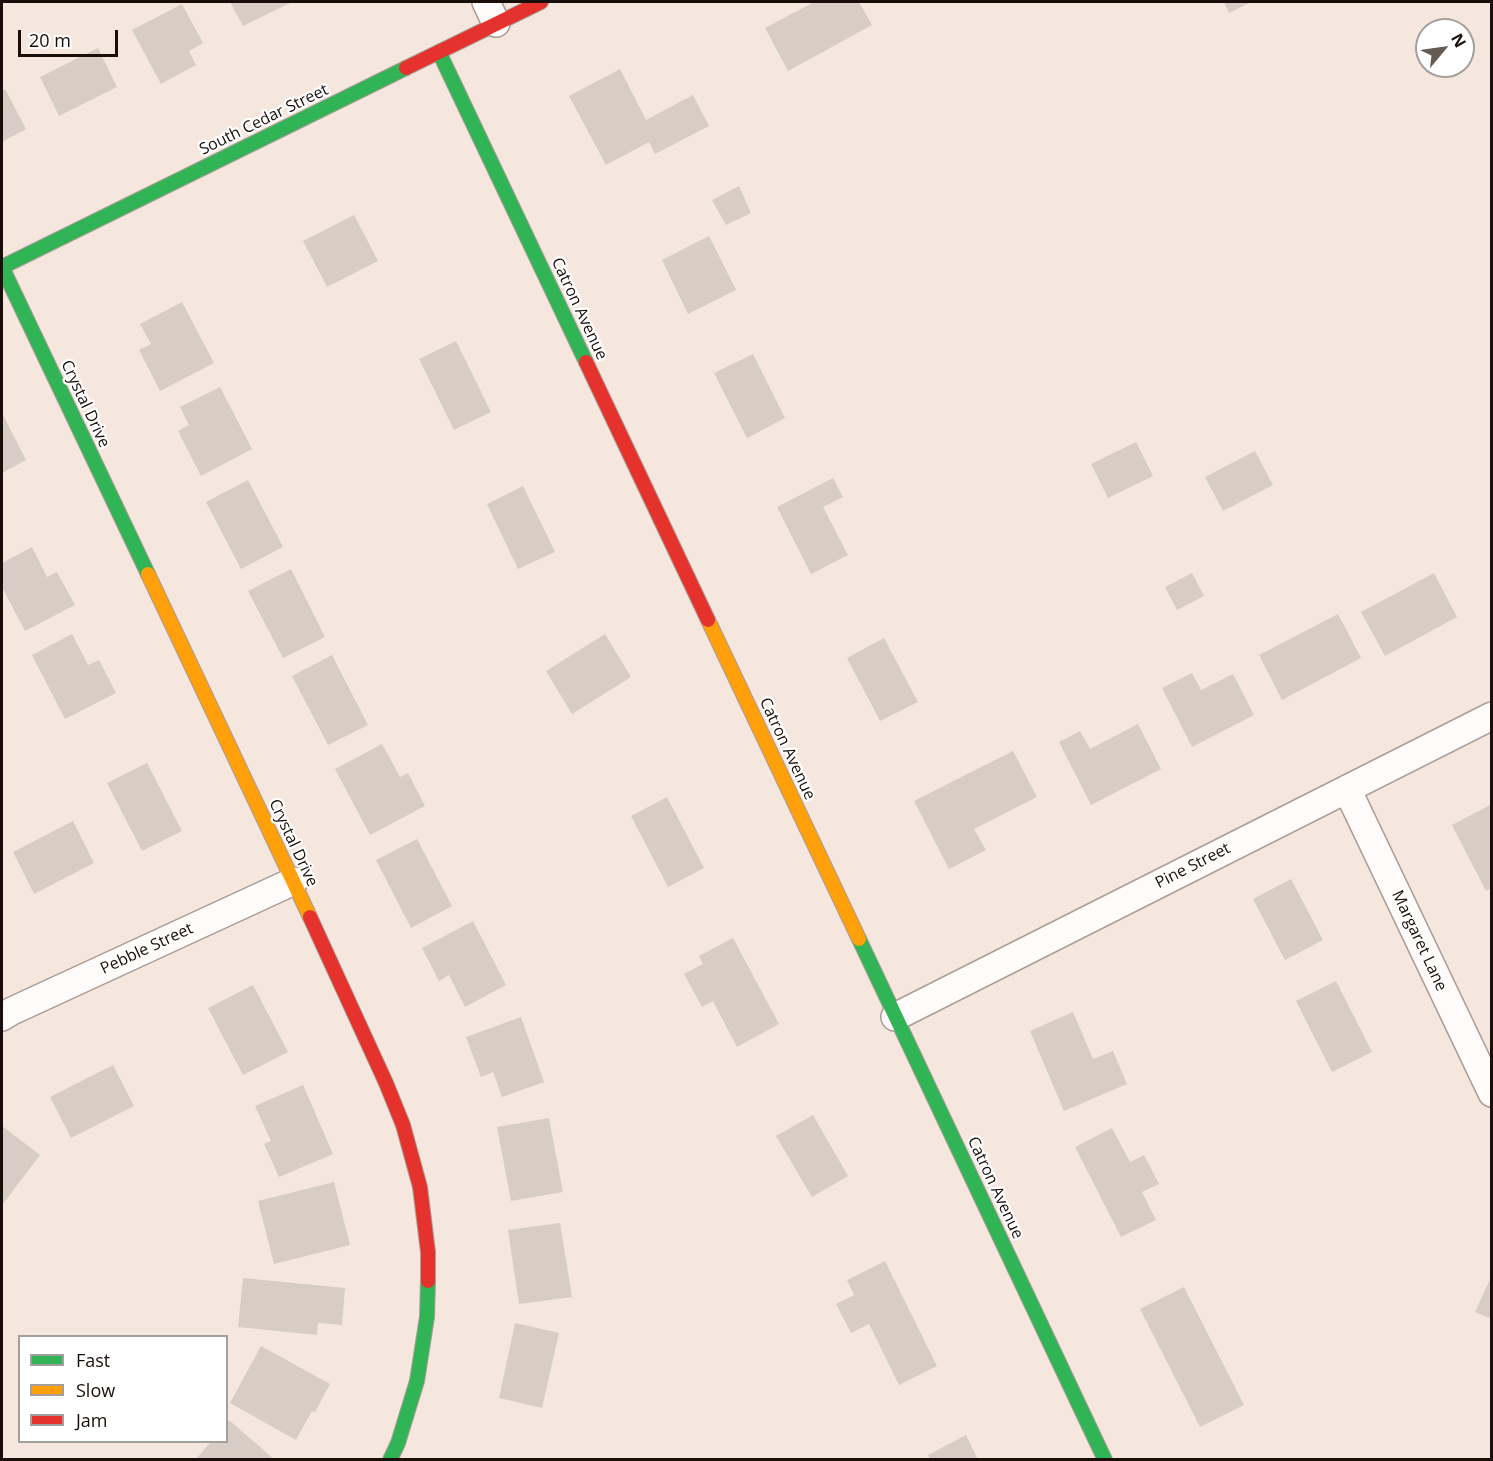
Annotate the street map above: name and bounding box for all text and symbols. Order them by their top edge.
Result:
scale bar [21,18,122,56]
north arrow [1415,18,1475,78]
text: 20 m [29,28,71,52]
text: N [1446,29,1472,51]
street label: South Cedar Street [196,80,332,160]
street label: Catron Avenue [547,255,611,363]
street label: Crystal Drive [56,357,114,451]
street label: Catron Avenue [755,695,819,803]
street label: Crystal Drive [264,796,322,890]
street label: Pine Street [1152,839,1234,893]
street label: Margaret Lane [1387,888,1451,994]
street label: Pebble Street [98,919,196,979]
street label: Catron Avenue [963,1134,1027,1242]
legend [18,1335,228,1443]
text: Fast [76,1348,110,1372]
text: Slow [76,1378,115,1402]
text: Jam [76,1408,108,1432]

